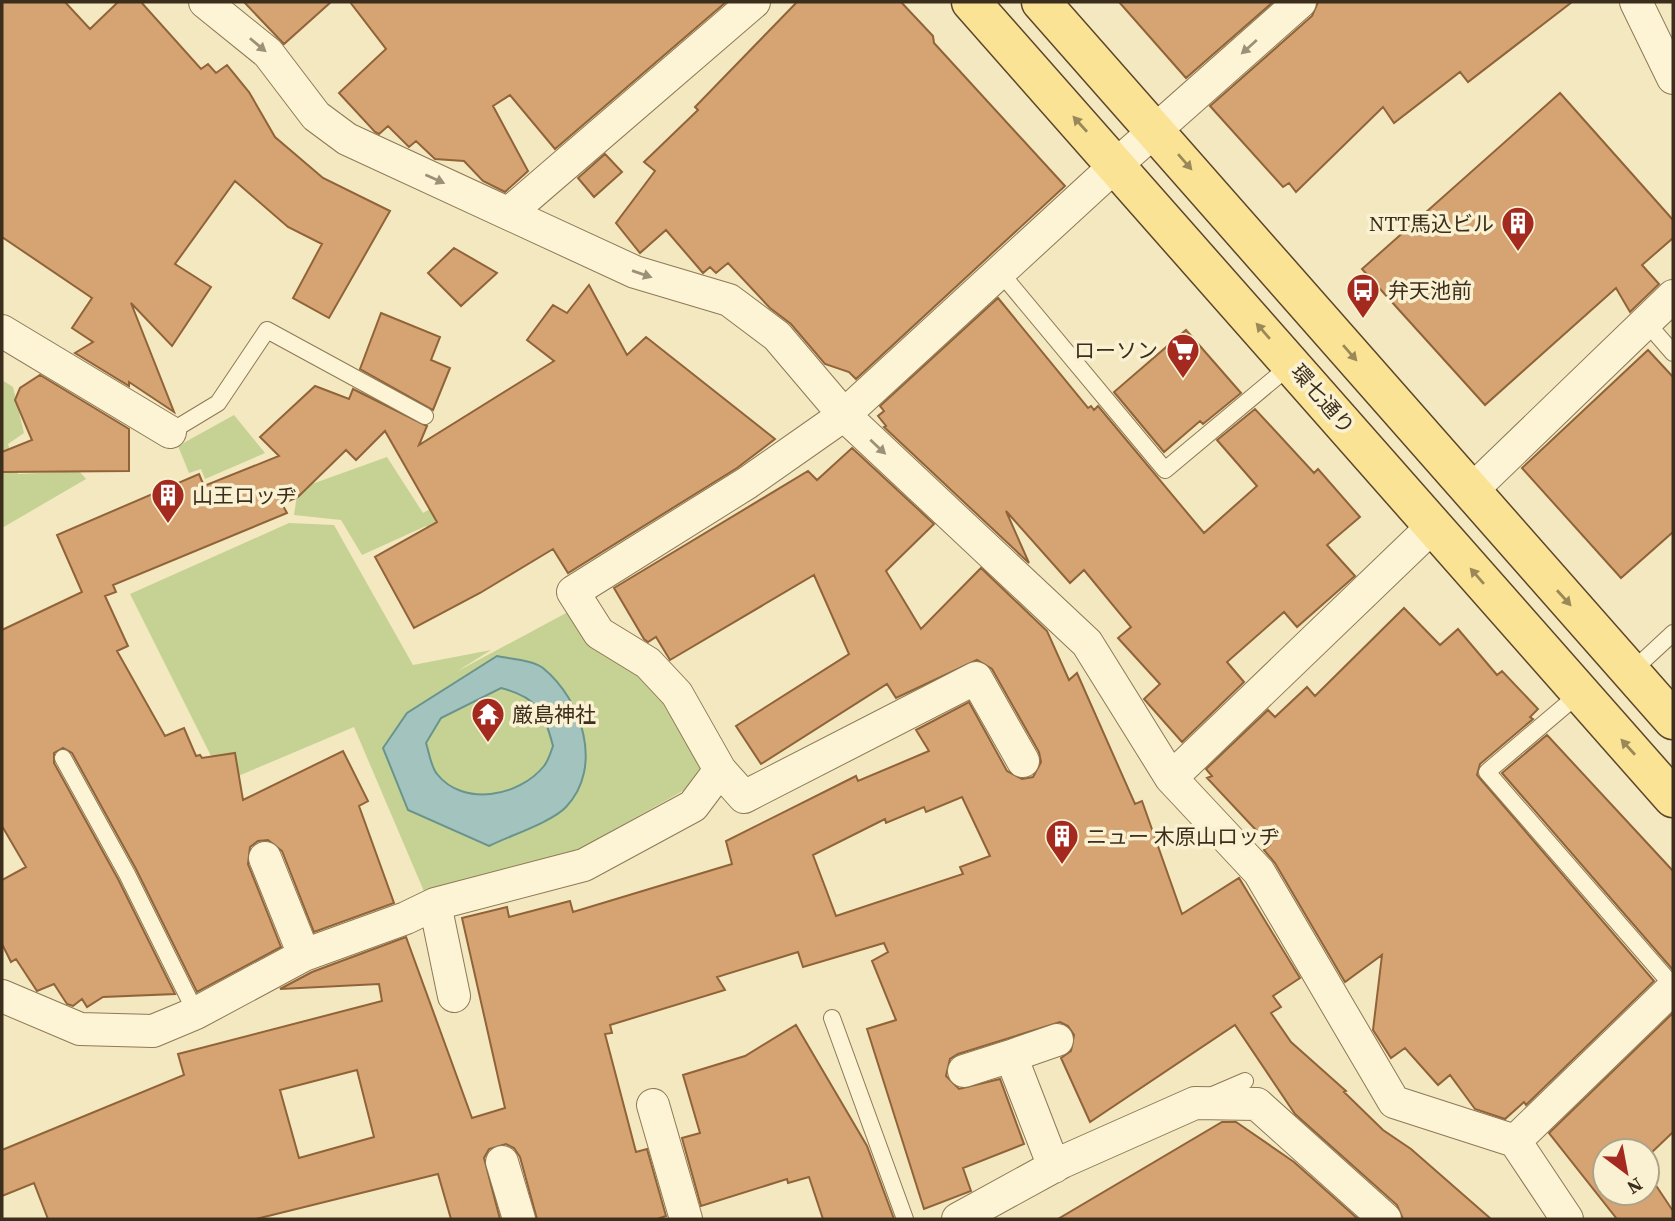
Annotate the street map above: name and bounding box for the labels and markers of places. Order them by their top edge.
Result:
building icon: NTT馬込ビル [1499,204,1537,253]
place label: NTT馬込ビル [1369,209,1494,238]
bus stop icon: 弁天池前 [1344,271,1382,320]
place label: 弁天池前 [1388,276,1472,305]
supermarket icon: ローソン [1164,331,1202,380]
place label: ローソン [1074,336,1158,365]
building icon: 山王ロッヂ [149,476,187,525]
place label: 山王ロッヂ [192,481,297,510]
temple icon: 厳島神社 [469,695,507,744]
place label: 厳島神社 [512,700,596,729]
building icon: ニュー 木原山ロッヂ [1043,817,1081,866]
place label: ニュー 木原山ロッヂ [1086,822,1280,851]

